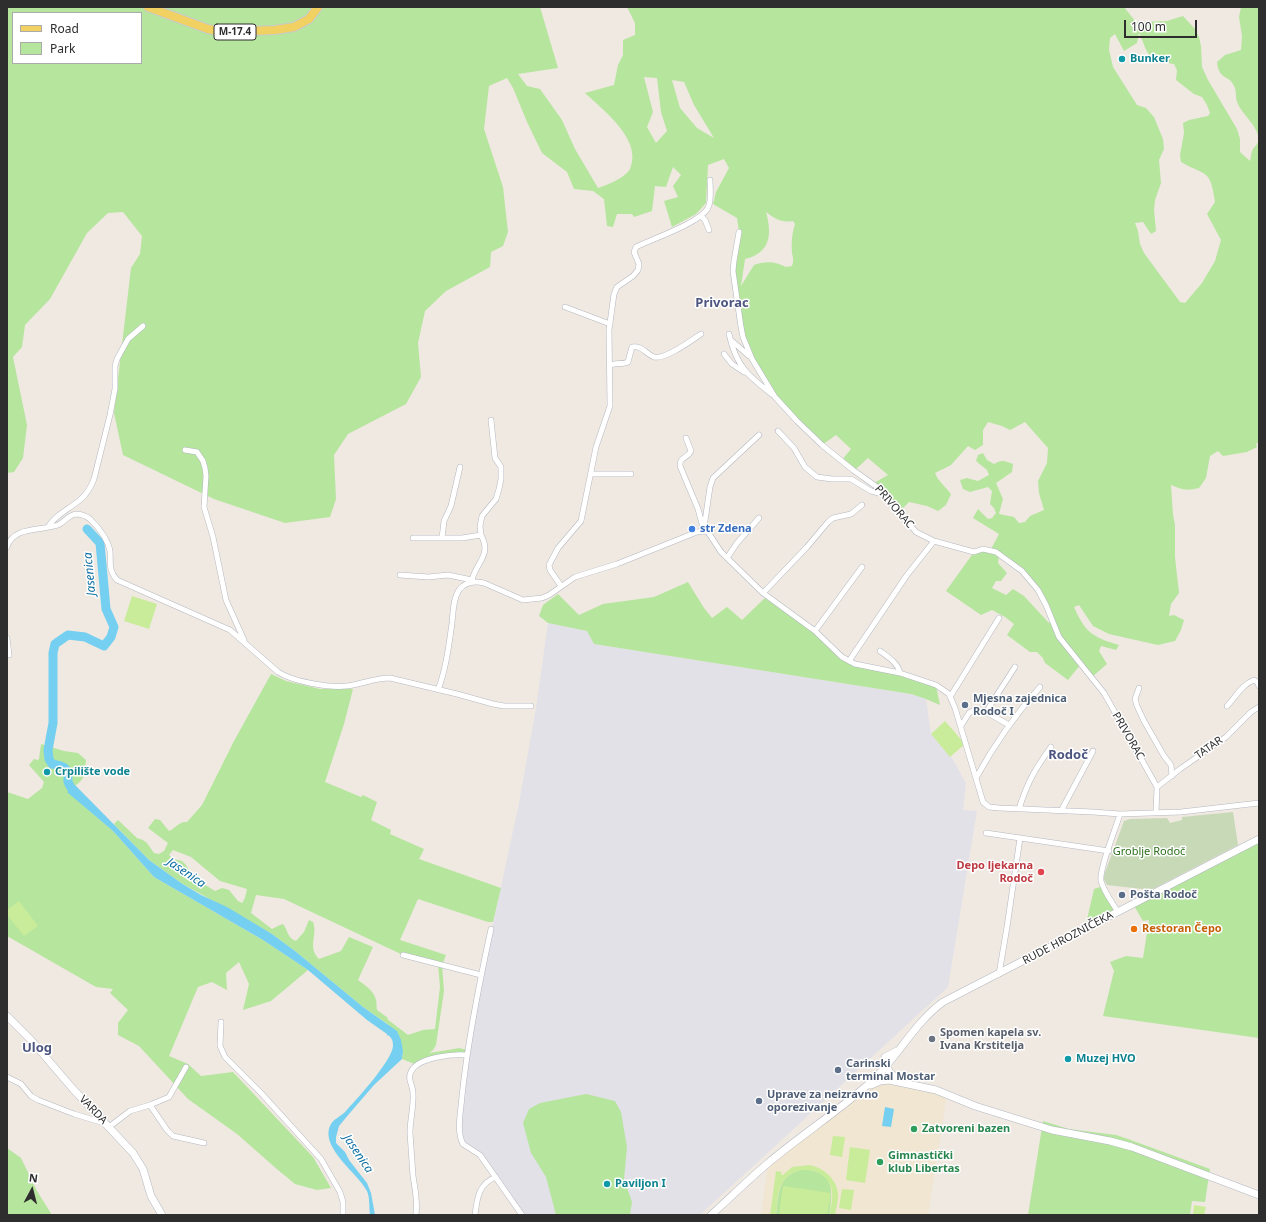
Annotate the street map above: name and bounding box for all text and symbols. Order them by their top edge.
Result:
legend [12,12,142,64]
scale bar [1126,12,1199,38]
text: 100 m [1131,18,1166,35]
text: Road [50,20,79,37]
road number: M-17.4 [214,24,256,40]
text: Park [50,40,75,57]
place label: Bunker [1130,52,1170,66]
marker: Bunker [1117,54,1127,64]
district label: Privorac [695,295,749,311]
street label: PRIVORAC [872,483,916,531]
place label: str Zdena [700,522,752,536]
marker: str Zdena [687,524,697,534]
water label: Jasenica [81,552,99,596]
place label: Mjesna zajednica Rodoč I [973,692,1067,718]
marker: Mjesna zajednica Rodoč I [960,700,970,710]
street label: PRIVORAC [1109,710,1147,762]
street label: TATAR [1193,734,1225,762]
district label: Rodoč [1048,747,1088,763]
place label: Crpilište vode [55,765,130,779]
marker: Crpilište vode [42,767,52,777]
park label: Groblje Rodoč [1113,845,1185,859]
water label: Jasenica [164,855,208,891]
place label: Depo ljekarna Rodoč [957,859,1033,885]
marker: Depo ljekarna Rodoč [1036,867,1046,877]
place label: Pošta Rodoč [1130,888,1197,902]
marker: Pošta Rodoč [1117,890,1127,900]
street label: RUDE HROZNIČEKA [1020,909,1116,967]
place label: Restoran Čepo [1142,922,1222,936]
marker: Restoran Čepo [1129,924,1139,934]
place label: Spomen kapela sv. Ivana Krstitelja [940,1026,1041,1052]
marker: Spomen kapela sv. Ivana Krstitelja [927,1034,937,1044]
district label: Ulog [22,1040,52,1056]
place label: Muzej HVO [1076,1052,1136,1066]
marker: Muzej HVO [1063,1054,1073,1064]
place label: Carinski terminal Mostar [846,1057,935,1083]
marker: Carinski terminal Mostar [833,1065,843,1075]
place label: Uprave za neizravno oporezivanje [767,1088,878,1114]
street label: VARDA [76,1093,110,1127]
marker: Uprave za neizravno oporezivanje [754,1096,764,1106]
place label: Zatvoreni bazen [922,1122,1010,1136]
marker: Zatvoreni bazen [909,1124,919,1134]
water label: Jasenica [340,1132,376,1176]
place label: Gimnastički klub Libertas [888,1149,960,1175]
marker: Gimnastički klub Libertas [875,1157,885,1167]
north arrow [12,1170,52,1210]
text: N [28,1170,39,1186]
place label: Paviljon I [615,1177,666,1191]
marker: Paviljon I [602,1179,612,1189]

